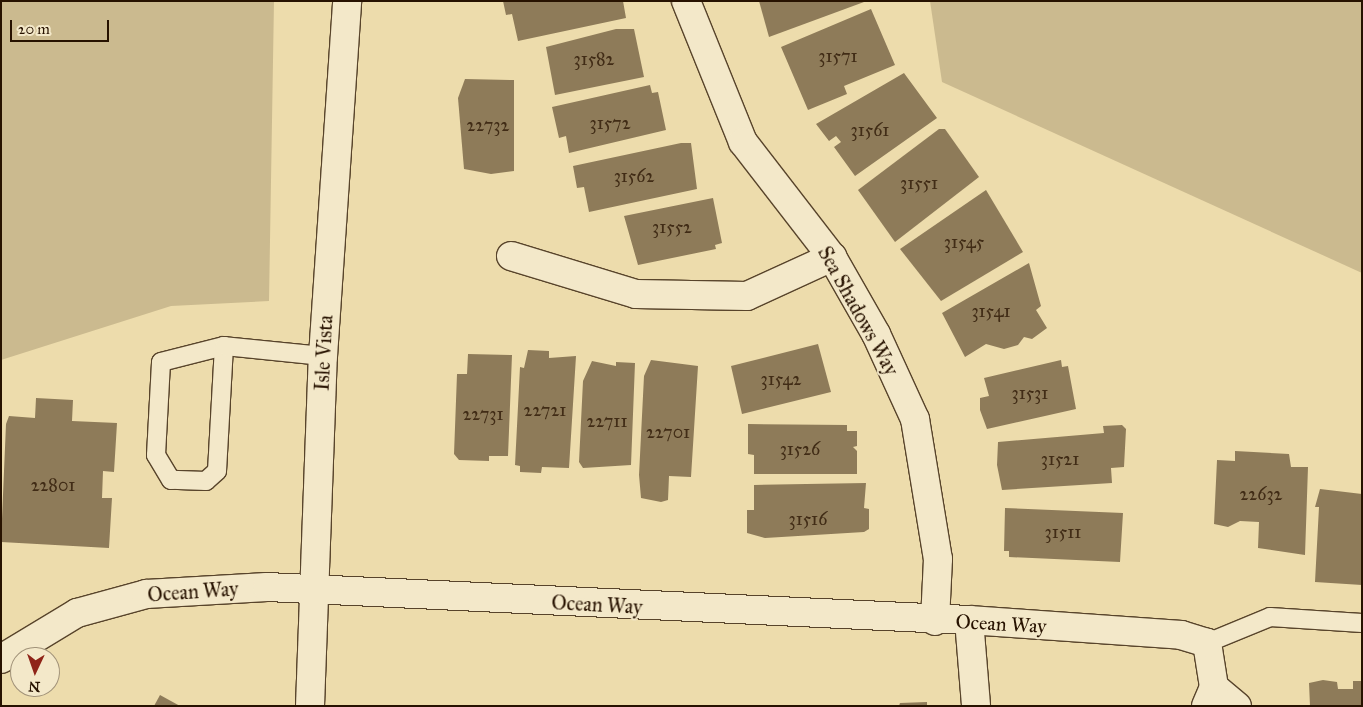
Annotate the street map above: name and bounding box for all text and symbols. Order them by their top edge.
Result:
scale bar [12,10,111,42]
text: 20 m [18,20,50,38]
house number: 31571 [818,45,858,67]
house number: 31582 [574,48,614,70]
house number: 31572 [589,112,631,134]
house number: 22732 [467,114,509,136]
house number: 31561 [851,119,889,141]
house number: 31562 [614,165,654,187]
house number: 31551 [900,172,938,194]
house number: 31552 [652,216,692,238]
house number: 31545 [944,231,984,253]
street label: Sea Shadows Way [813,242,903,380]
house number: 31541 [971,300,1011,322]
street label: Isle Vista [310,314,338,392]
house number: 31542 [761,368,801,390]
house number: 31531 [1012,382,1048,404]
house number: 22721 [524,399,566,421]
house number: 22731 [462,403,504,425]
house number: 22711 [586,410,628,432]
house number: 22701 [646,421,690,443]
house number: 31526 [780,438,820,460]
house number: 31521 [1041,448,1079,470]
house number: 22801 [31,474,75,496]
house number: 22632 [1240,483,1282,505]
house number: 31516 [789,508,827,530]
house number: 31511 [1045,521,1081,543]
street label: Ocean Way [147,577,239,607]
street label: Ocean Way [551,591,643,619]
street label: Ocean Way [955,610,1047,638]
north arrow [10,647,60,697]
text: N [28,678,41,695]

